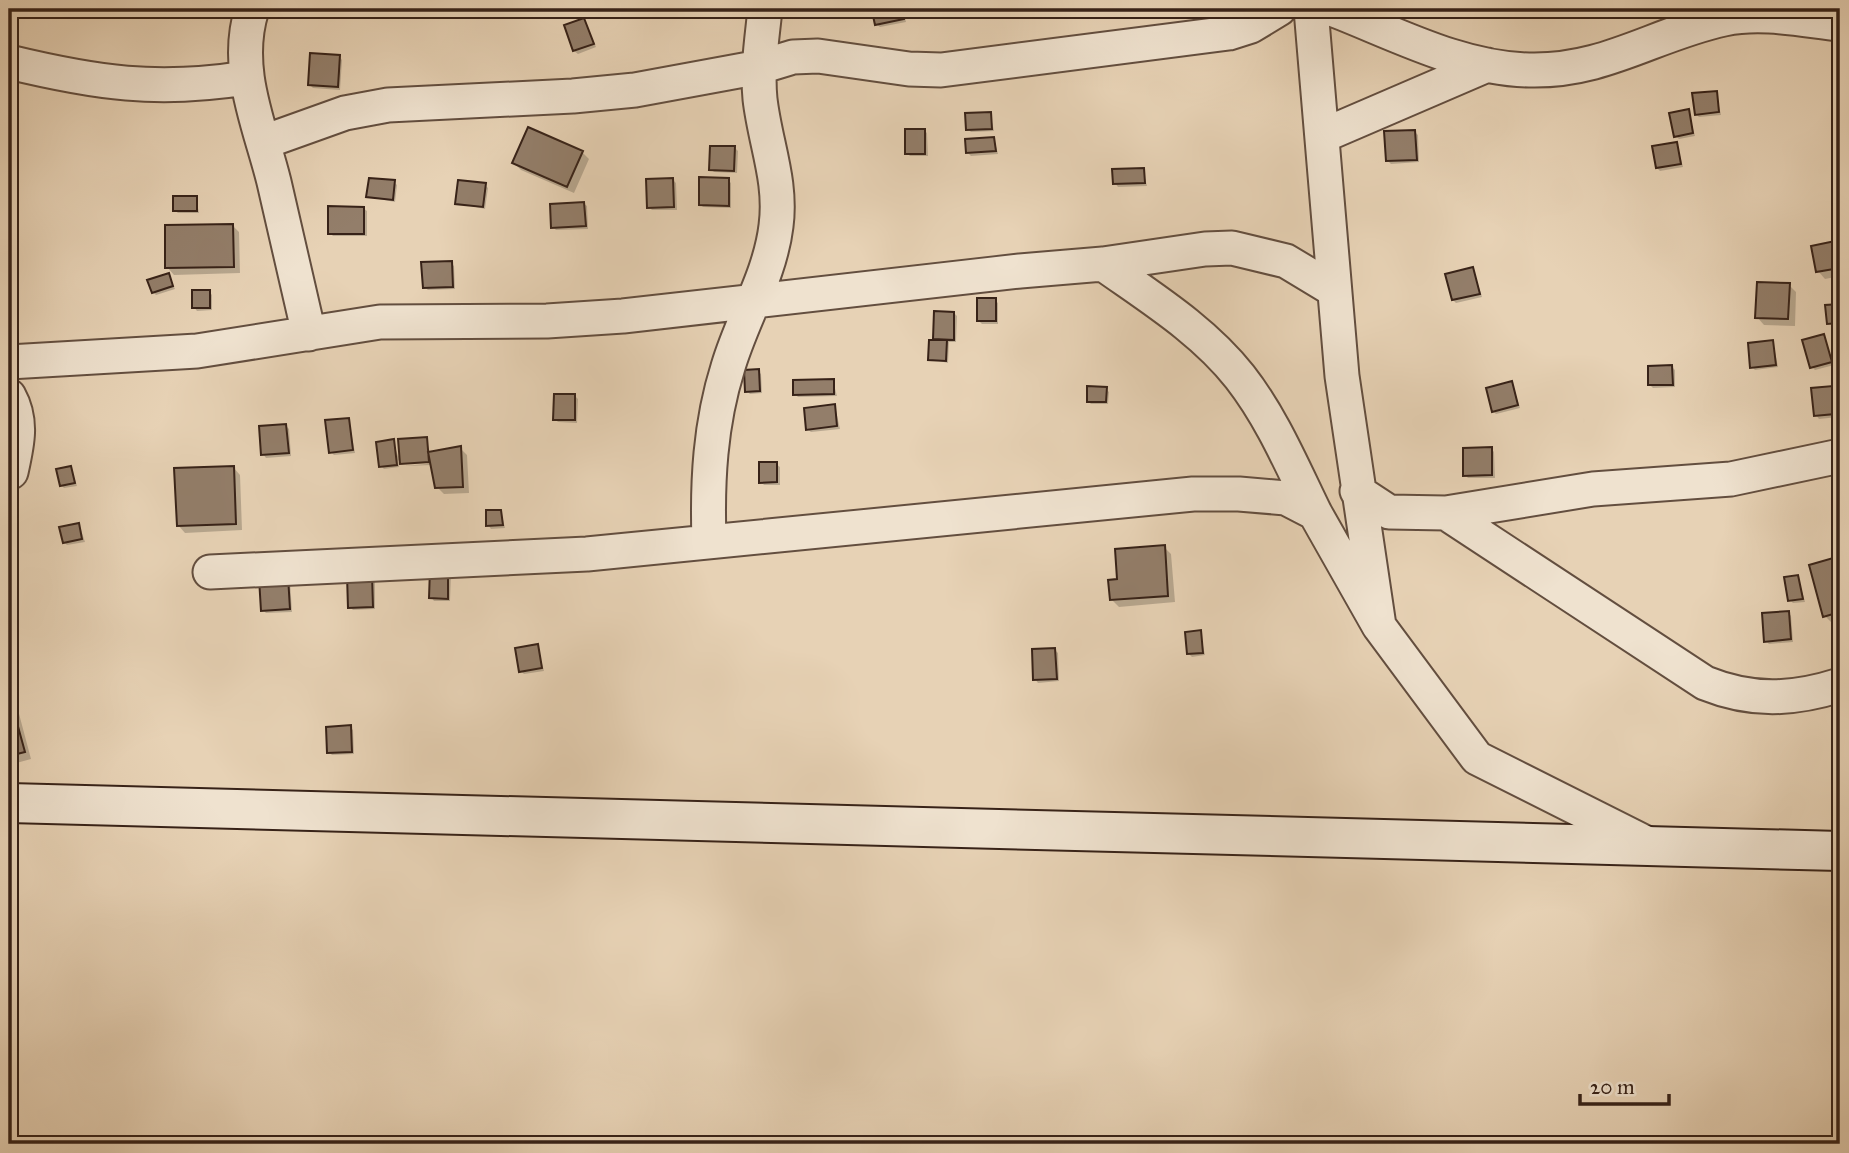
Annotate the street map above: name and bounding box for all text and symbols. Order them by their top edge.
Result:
scale bar [1580,1062,1669,1106]
text: 20 m [1590,1074,1635,1100]

